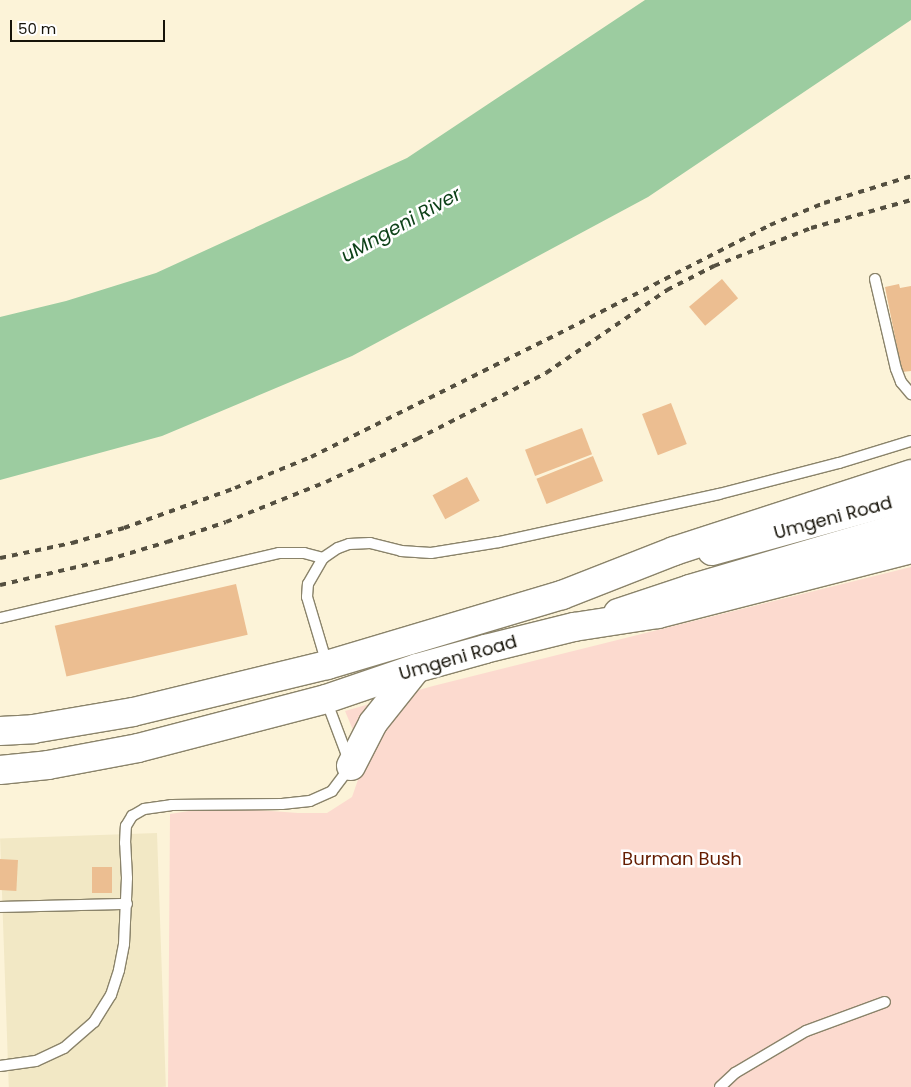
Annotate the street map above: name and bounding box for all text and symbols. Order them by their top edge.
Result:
scale bar [12,10,168,42]
text: 50 m [18,18,56,39]
water label: uMngeni River [337,183,465,267]
street label: Umgeni Road [771,492,895,544]
street label: Umgeni Road [397,631,519,685]
park label: Burman Bush [622,848,742,870]

